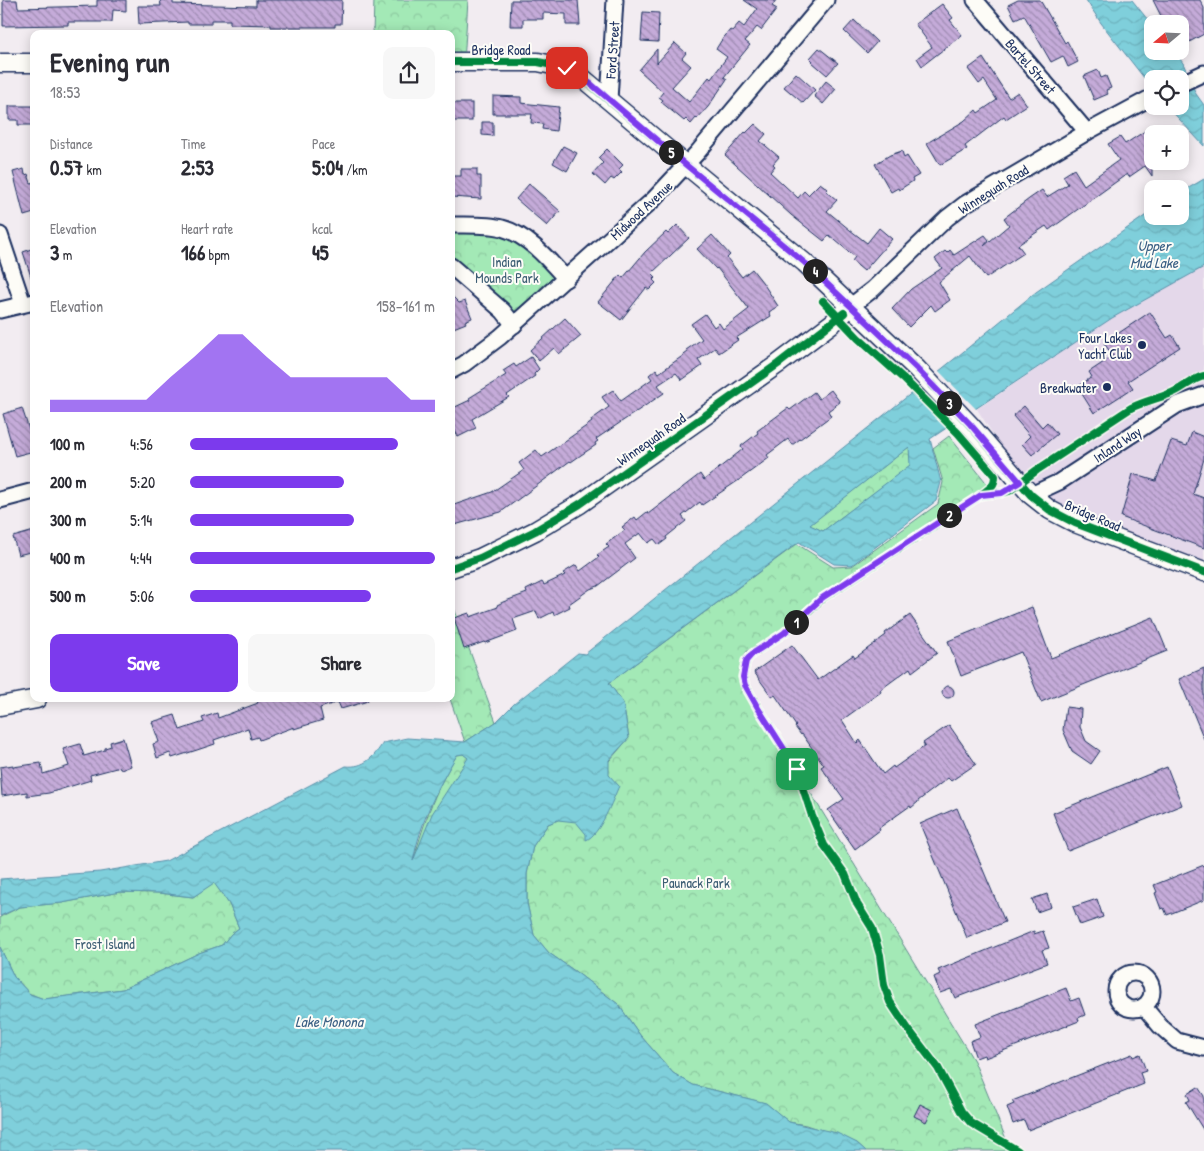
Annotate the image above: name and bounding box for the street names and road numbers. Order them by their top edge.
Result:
street label: Ford Street [600,20,623,80]
street label: Bartel Street [1002,34,1061,98]
street label: Bridge Road [471,40,531,60]
street label: Winnequah Road [954,160,1033,219]
street label: Midwood Avenue [606,176,677,244]
street label: Winnequah Road [613,408,690,470]
street label: Inland Way [1089,421,1145,467]
street label: Bridge Road [1062,495,1124,536]

